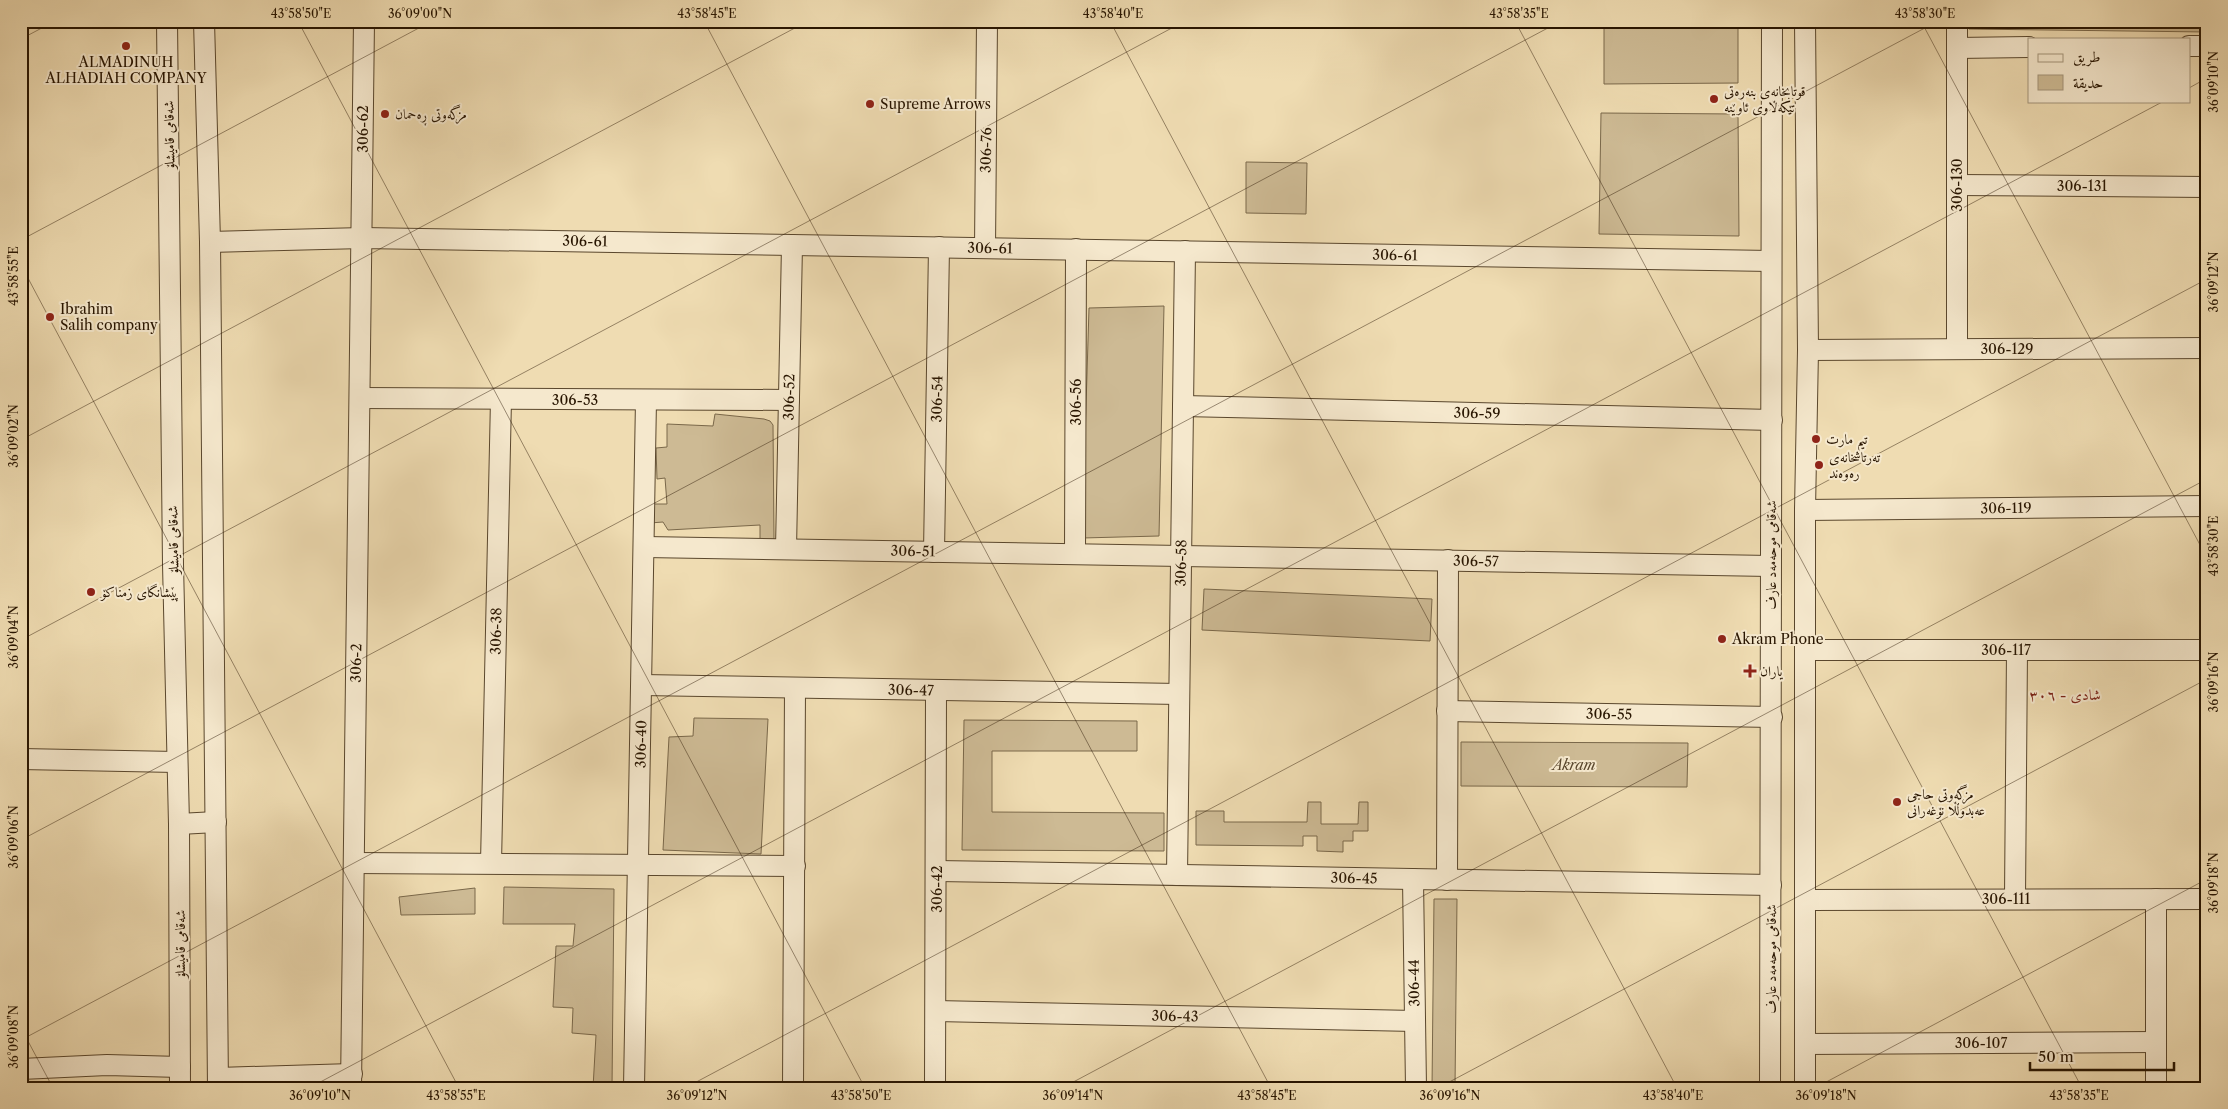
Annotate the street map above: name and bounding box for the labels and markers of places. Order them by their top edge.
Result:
marker: ALMADINUH ALHADIAH COMPANY [120,40,132,52]
place label: ALMADINUH ALHADIAH COMPANY [44,53,208,87]
place label: قوتابخانەی بنەڕەتی تێکەڵاوی ئاوێنە [1724,82,1806,116]
marker: قوتابخانەی بنەڕەتی تێکەڵاوی ئاوێنە [1708,93,1720,105]
place label: Supreme Arrows [880,95,991,113]
marker: Supreme Arrows [864,98,876,110]
place label: مزگەوتی ڕەحمان [395,104,467,126]
marker: مزگەوتی ڕەحمان [379,108,391,120]
place label: Ibrahim Salih company [60,300,158,334]
marker: Ibrahim Salih company [44,311,56,323]
place label: تيم مارت [1826,430,1868,453]
marker: تيم مارت [1810,433,1822,445]
place label: ته‌رتاشخانه‌ی ره‌وه‌ند [1829,448,1880,482]
marker: ته‌رتاشخانه‌ی ره‌وه‌ند [1813,459,1825,471]
place label: پێشانگای زمناكۆ [99,583,179,602]
marker: پێشانگای زمناكۆ [85,586,97,598]
place label: Akram Phone [1731,630,1824,648]
marker: Akram Phone [1716,633,1728,645]
place label: یاران [1760,662,1784,680]
marker: یاران [1744,665,1756,677]
place label: مزگەوتی حاجی عەبدوڵڵا نۆغەرانی [1907,784,1985,819]
marker: مزگەوتی حاجی عەبدوڵڵا نۆغەرانی [1891,796,1903,808]

